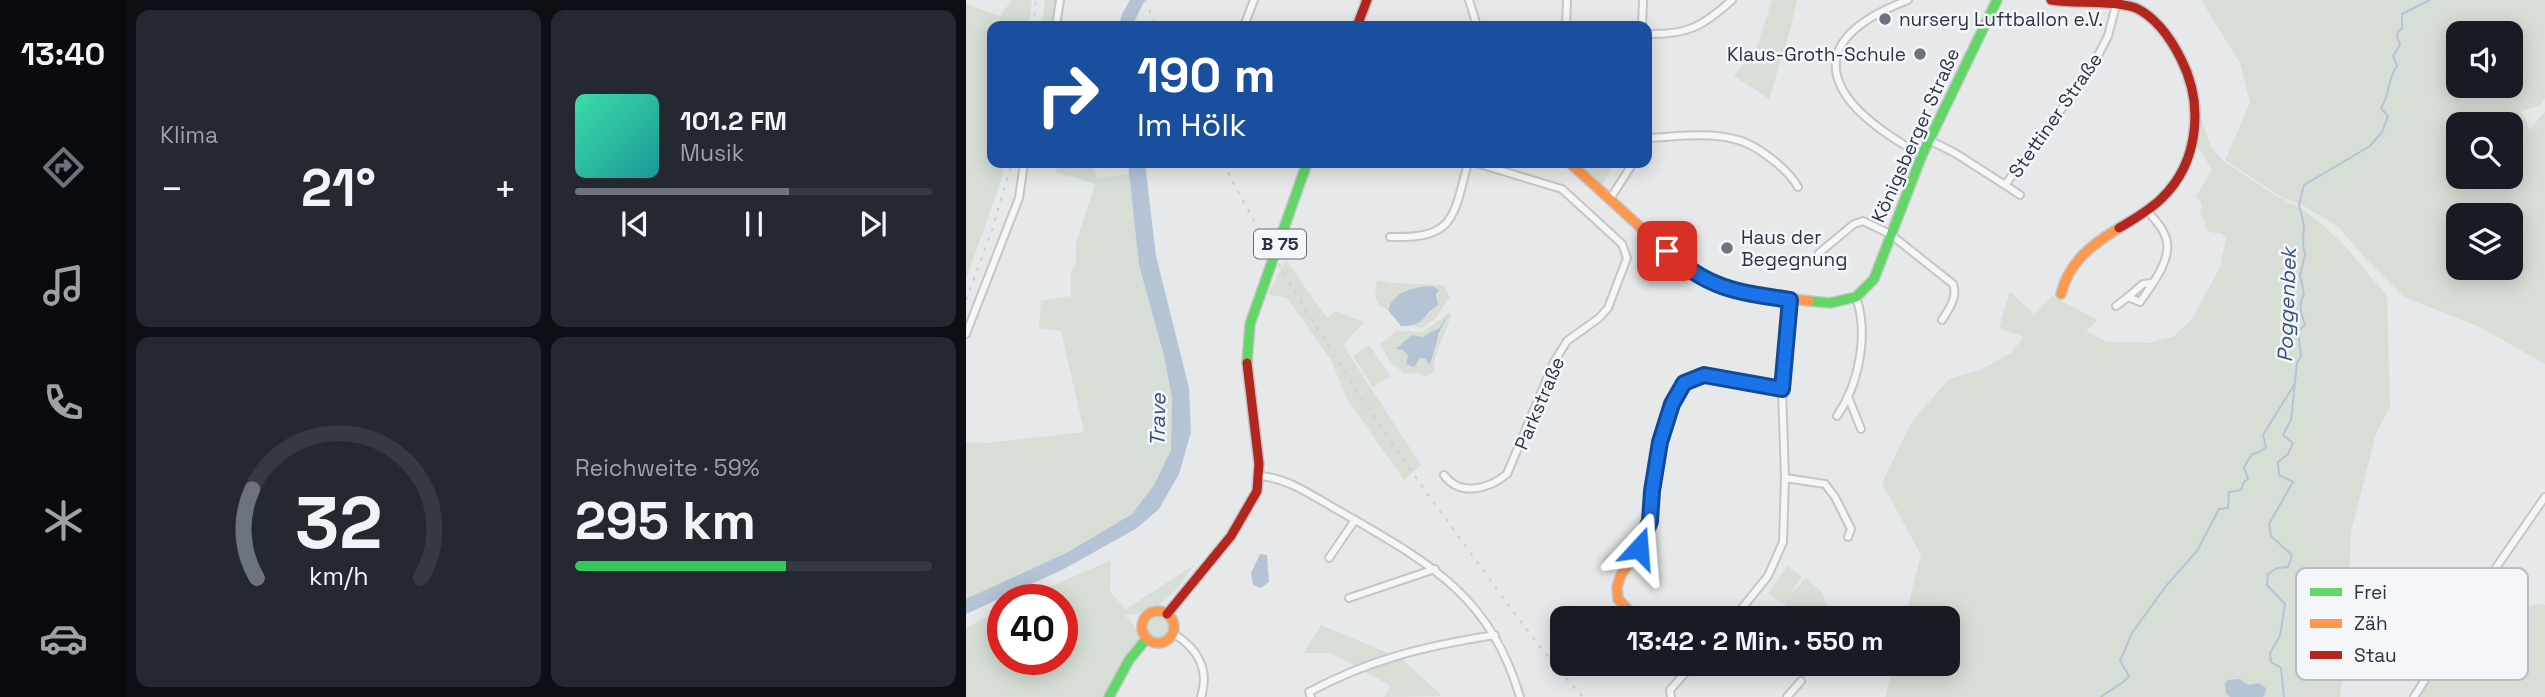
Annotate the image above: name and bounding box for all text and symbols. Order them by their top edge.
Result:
place label: nursery Luftballon e.V. [1899,7,2103,32]
marker: nursery Luftballon e.V. [1877,11,1893,27]
map controls [2446,21,2523,280]
button: sound [2446,21,2523,98]
text: 13:40 [21,34,105,74]
place label: Klaus-Groth-Schule [1727,42,1906,67]
text: 190 m [1137,44,1275,106]
street label: Königsberger Straße [1866,44,1965,226]
marker: Klaus-Groth-Schule [1912,46,1928,62]
street label: Stettiner Straße [2003,48,2108,183]
icon: right [1022,49,1113,140]
text: 101.2 FM [680,104,787,138]
text: Im Hölk [1137,105,1246,145]
button: search [2446,112,2523,189]
text: Klima [160,120,218,150]
text: Musik [680,138,744,168]
icon: directions [39,143,88,192]
text: 21° [301,155,376,221]
text: − [160,165,184,213]
text: + [493,165,517,213]
button: layers [2446,203,2523,280]
icon: previous [616,205,654,243]
icon: pause [735,205,773,243]
icon: next [854,205,892,243]
pin [1637,221,1697,281]
place label: Haus der Begegnung [1741,225,1847,272]
road number: B 75 [1254,230,1306,258]
icon: arrive [1648,232,1686,270]
marker: Haus der Begegnung [1719,240,1735,256]
water label: Poggenbek [2271,244,2302,363]
icon: music [39,261,88,310]
street label: Parkstraße [1509,353,1570,454]
icon: phone [39,378,88,427]
water label: Trave [1144,392,1171,447]
text: Reichweite · 59% [575,453,759,483]
text: 32 [295,476,382,569]
text: 295 km [575,488,756,554]
icon: climate [39,496,88,545]
position arrow [1602,511,1676,585]
text: km/h [309,560,368,592]
legend [2296,568,2528,680]
text: Frei [2354,580,2387,605]
speed limit sign: 40 [987,584,1078,675]
text: Zäh [2354,611,2388,636]
icon: car [39,614,88,663]
text: 13:42 · 2 Min. · 550 m [1627,624,1883,658]
text: Stau [2354,643,2397,668]

